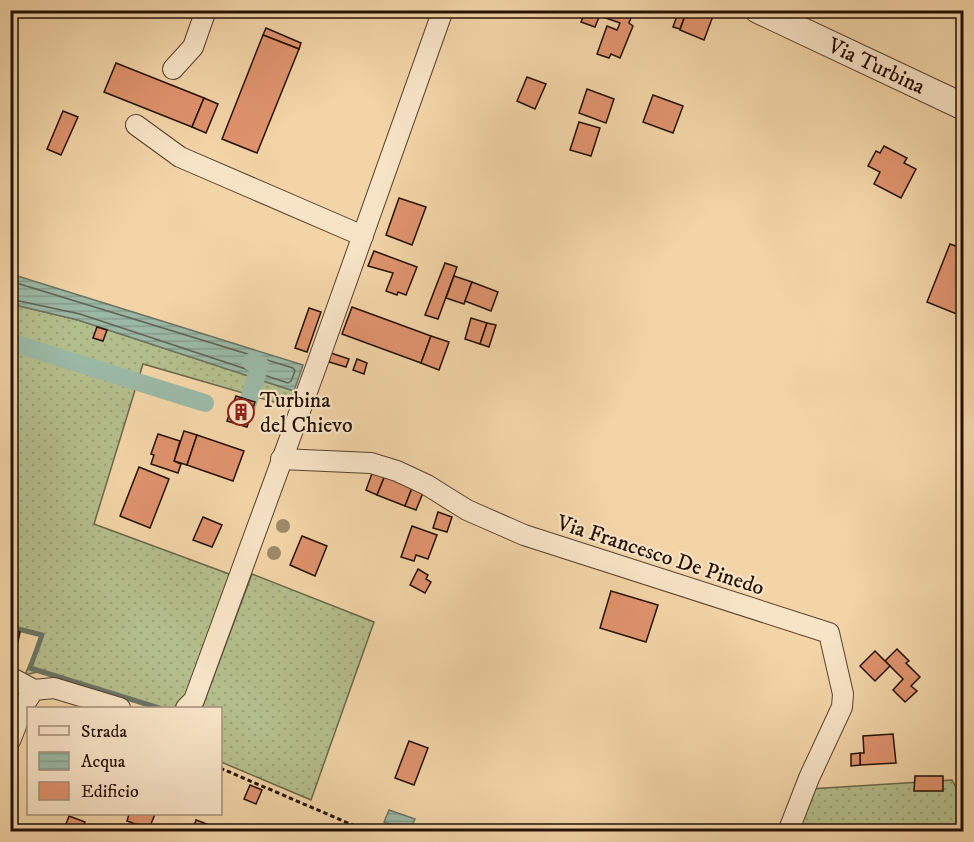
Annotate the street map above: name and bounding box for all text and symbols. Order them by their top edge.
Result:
street label: Via Turbina [823,32,930,101]
place label: Turbina del Chievo [260,387,353,439]
building icon: Turbina del Chievo [226,397,256,427]
street label: Via Francesco De Pinedo [552,509,768,602]
legend [27,707,222,815]
text: Strada [81,721,128,743]
text: Acqua [81,751,126,773]
text: Edificio [81,781,139,803]

